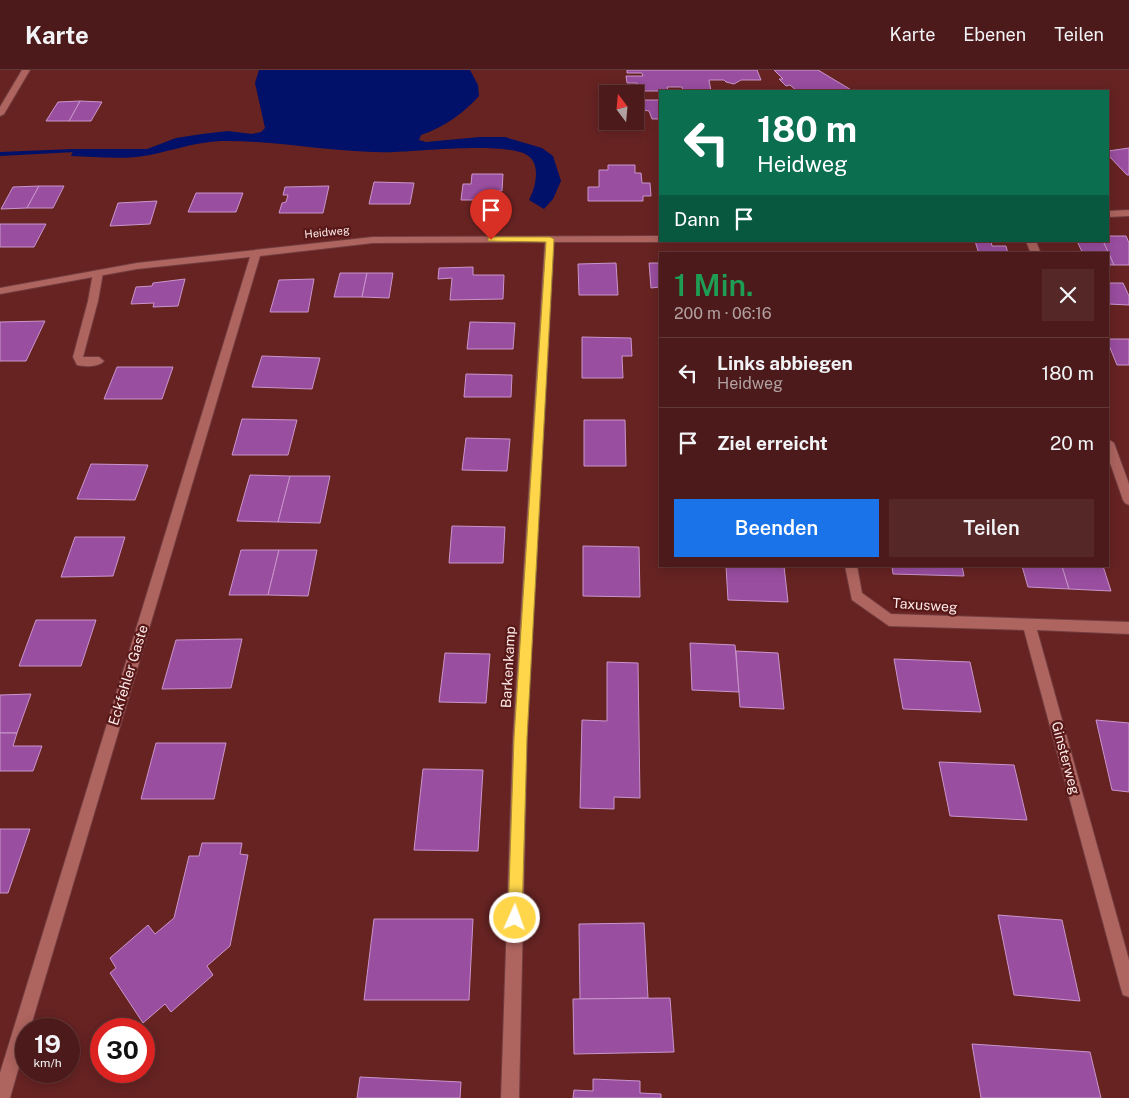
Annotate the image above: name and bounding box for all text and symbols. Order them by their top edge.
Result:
text: Karte [25,21,89,49]
text: Karte [890,24,935,45]
text: Ebenen [963,24,1026,45]
text: Teilen [1054,24,1104,45]
north arrow [599,85,644,130]
map controls [599,85,644,130]
text: 180 m [757,109,857,150]
icon: left [674,110,739,175]
text: Heidweg [757,151,848,177]
pin [470,189,512,240]
icon: arrive [477,196,505,224]
icon: arrive [730,205,758,233]
text: Dann [674,208,720,230]
street label: Heidweg [304,224,350,240]
text: 1 Min. [674,267,754,303]
button: close [1042,269,1094,321]
text: 200 m · 06:16 [674,304,772,323]
text: Links abbiegen [717,352,853,374]
icon: left [674,359,702,387]
text: 180 m [1041,362,1094,384]
text: Heidweg [717,374,783,393]
icon: arrive [674,429,702,457]
text: Ziel erreicht [717,432,828,454]
text: 20 m [1050,432,1094,454]
button: Beenden [674,499,879,557]
button: Teilen [889,499,1094,557]
street label: Taxusweg [892,595,958,615]
street label: Eckfehler Gaste [105,623,151,727]
street label: Barkenkamp [498,626,518,708]
street label: Ginsterweg [1049,720,1084,797]
position arrow [488,891,540,943]
speed limit sign: 30 [90,1018,155,1083]
text: 19 [34,1029,61,1059]
text: km/h [33,1056,62,1070]

